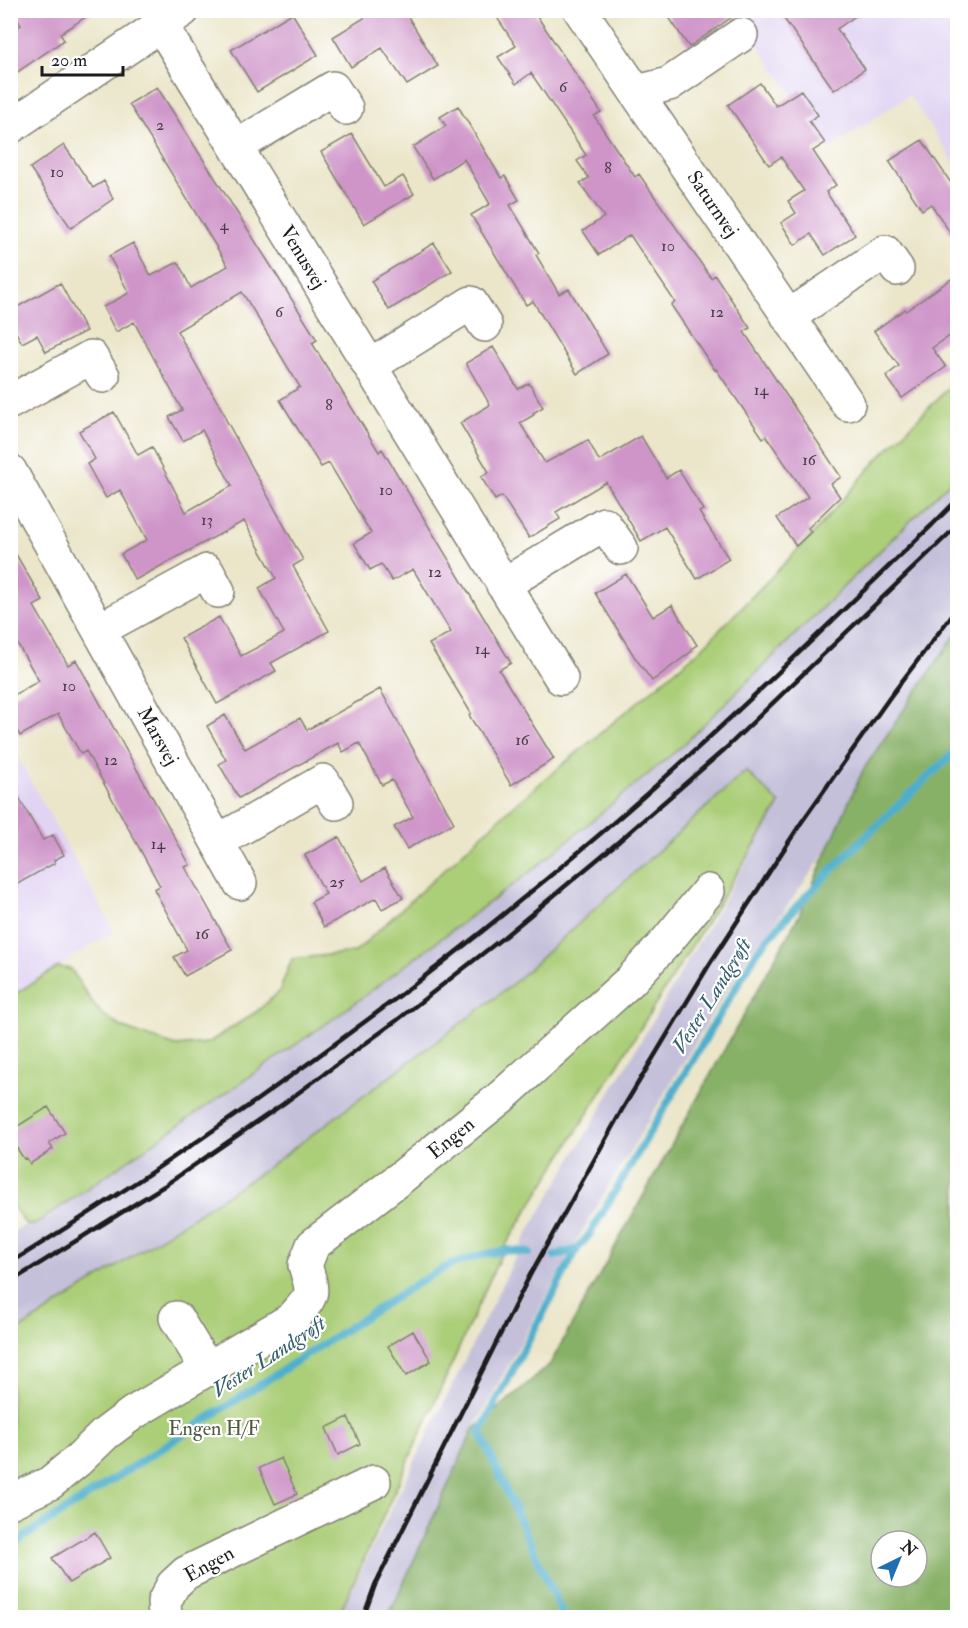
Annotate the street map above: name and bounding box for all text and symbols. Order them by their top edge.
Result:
scale bar [42,39,123,77]
text: 20 m [51,49,87,72]
house number: 6 [559,77,568,97]
house number: 2 [156,115,164,135]
house number: 8 [604,158,612,178]
house number: 10 [50,162,64,182]
street label: Saturnvej [682,166,744,242]
house number: 4 [220,215,230,235]
street label: Venusvej [274,221,332,293]
house number: 10 [661,236,675,256]
house number: 6 [275,302,284,322]
house number: 12 [710,302,724,322]
house number: 14 [754,380,770,400]
house number: 8 [325,395,333,415]
house number: 16 [802,450,817,470]
house number: 10 [379,480,393,500]
house number: 13 [201,510,213,530]
house number: 12 [428,562,442,582]
house number: 14 [475,639,491,659]
house number: 10 [62,676,76,696]
street label: Marsvej [132,702,184,770]
house number: 16 [515,730,530,750]
house number: 12 [104,750,118,770]
house number: 14 [151,834,167,854]
house number: 25 [329,872,345,892]
house number: 16 [195,924,210,944]
water label: Vester Landgrøft [666,933,758,1058]
street label: Engen [422,1112,480,1164]
water label: Vester Landgrøft [207,1310,332,1404]
park label: Engen H/F [168,1416,260,1441]
north arrow [869,1529,929,1589]
text: N [896,1536,921,1561]
street label: Engen [180,1540,238,1588]

